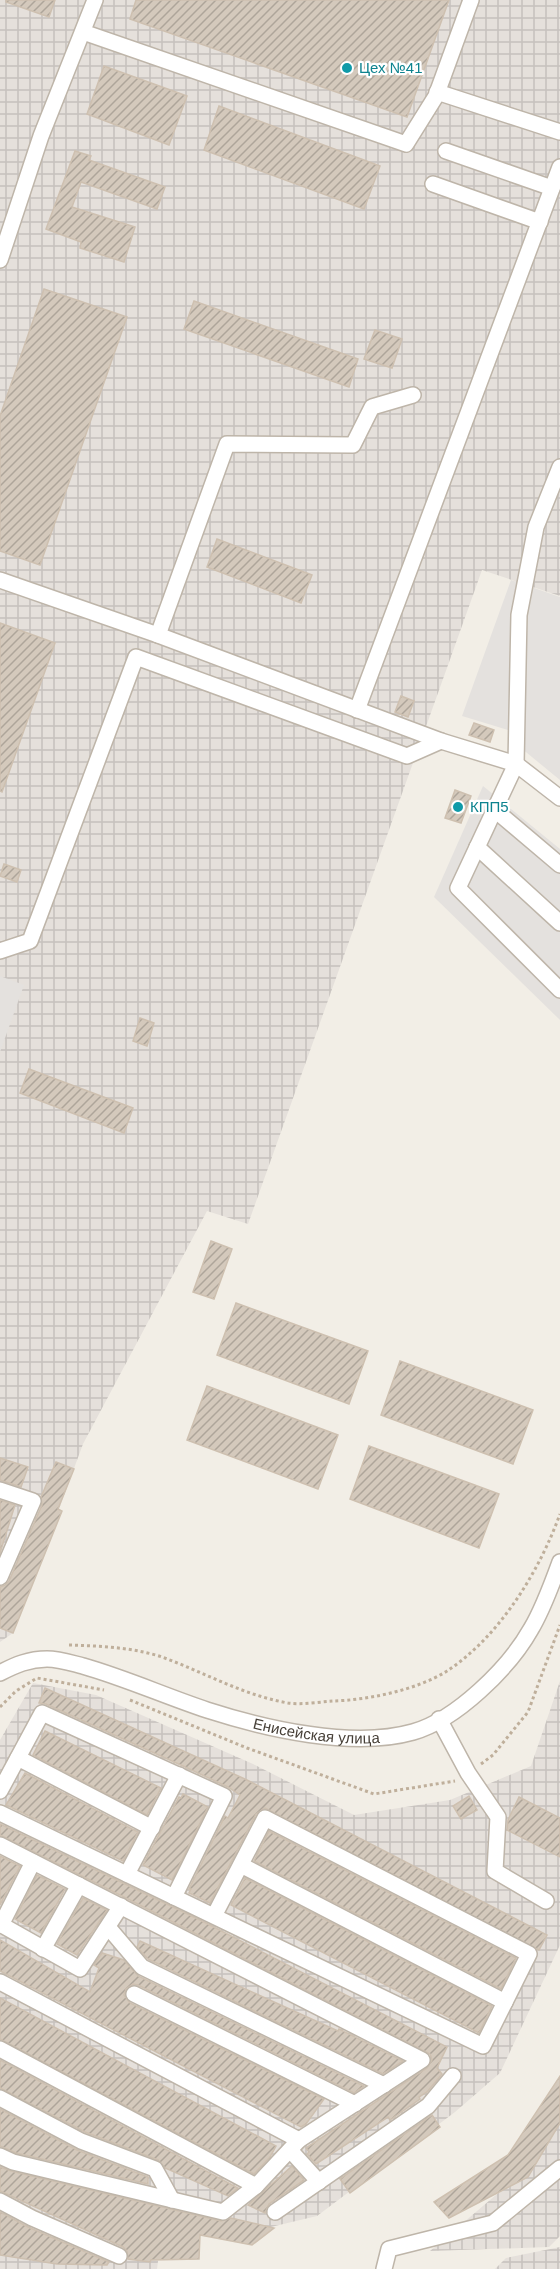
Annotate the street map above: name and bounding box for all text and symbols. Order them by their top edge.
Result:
place label: Цех №41 [359,59,423,76]
marker: Цех №41 [340,61,354,75]
place label: КПП5 [470,798,509,815]
marker: КПП5 [451,800,465,814]
street label: Енисейская улица [252,1715,381,1746]

